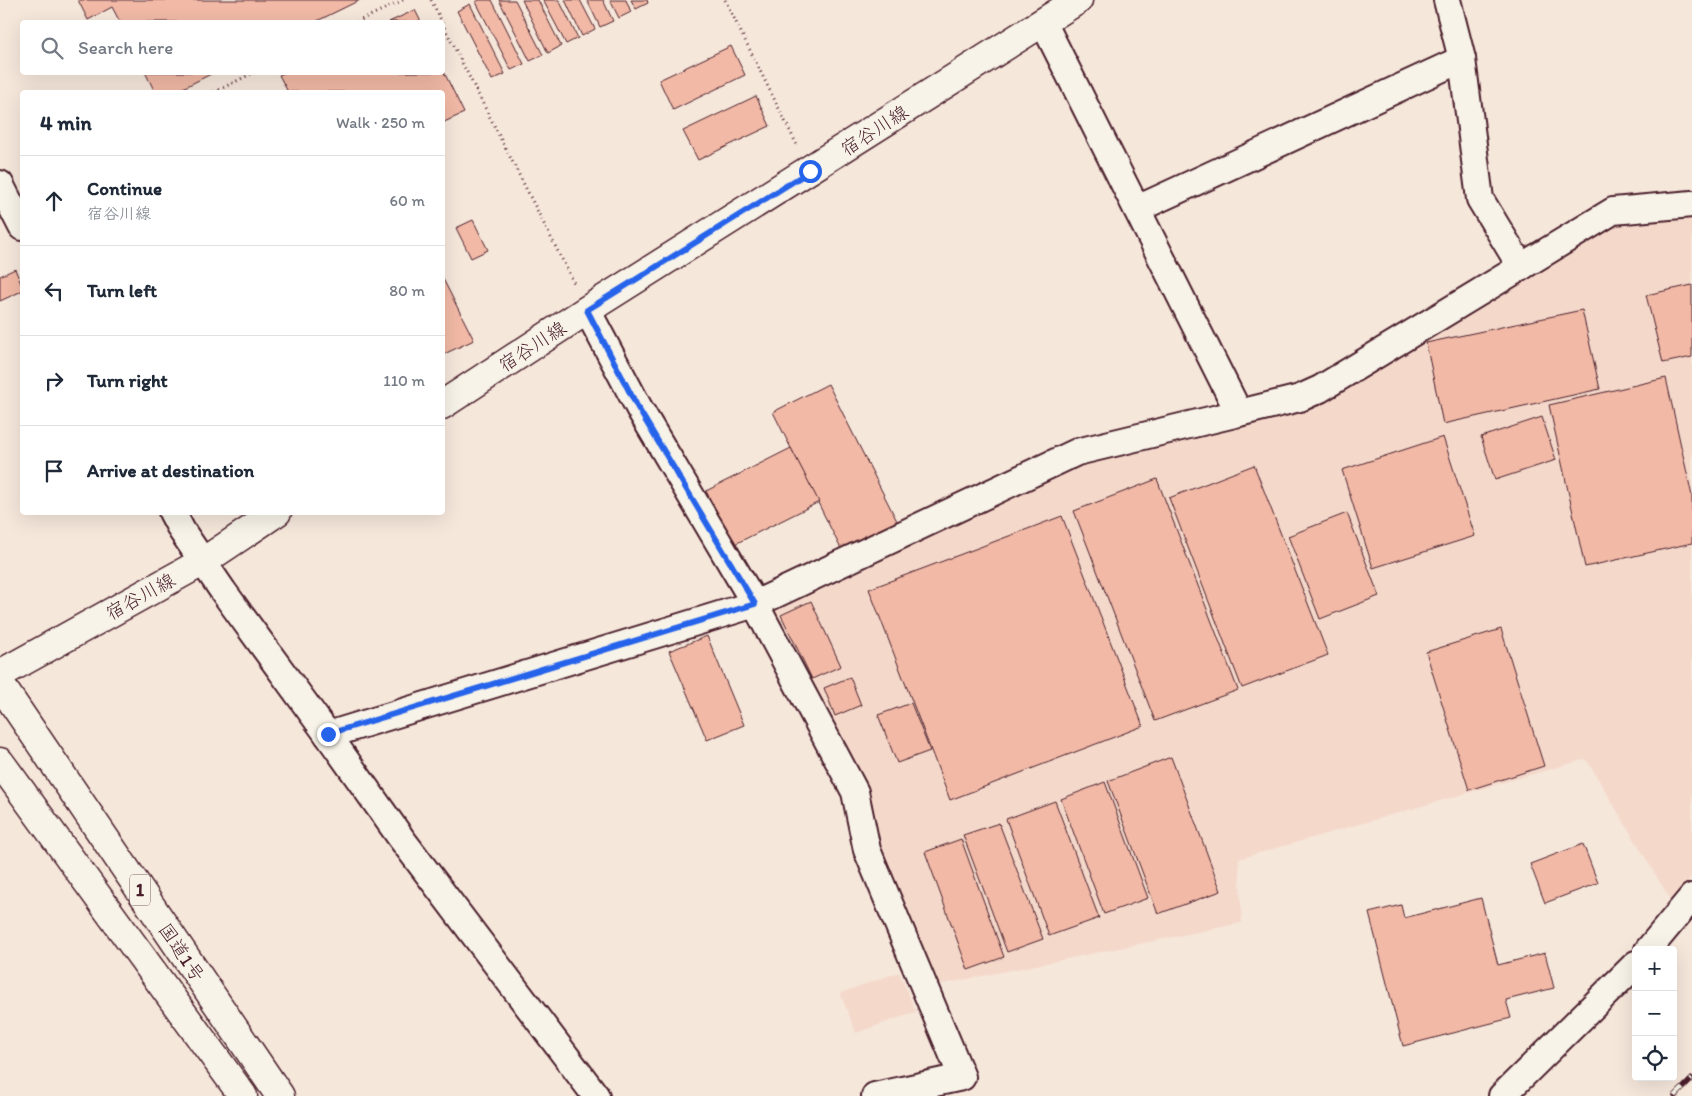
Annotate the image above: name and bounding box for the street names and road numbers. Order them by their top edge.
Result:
street label: 宿谷川線 [836,100,912,161]
street label: 宿谷川線 [494,316,570,377]
street label: 宿谷川線 [101,568,179,625]
road number: 1 [130,874,150,906]
street label: 国道1号 [154,919,210,986]

